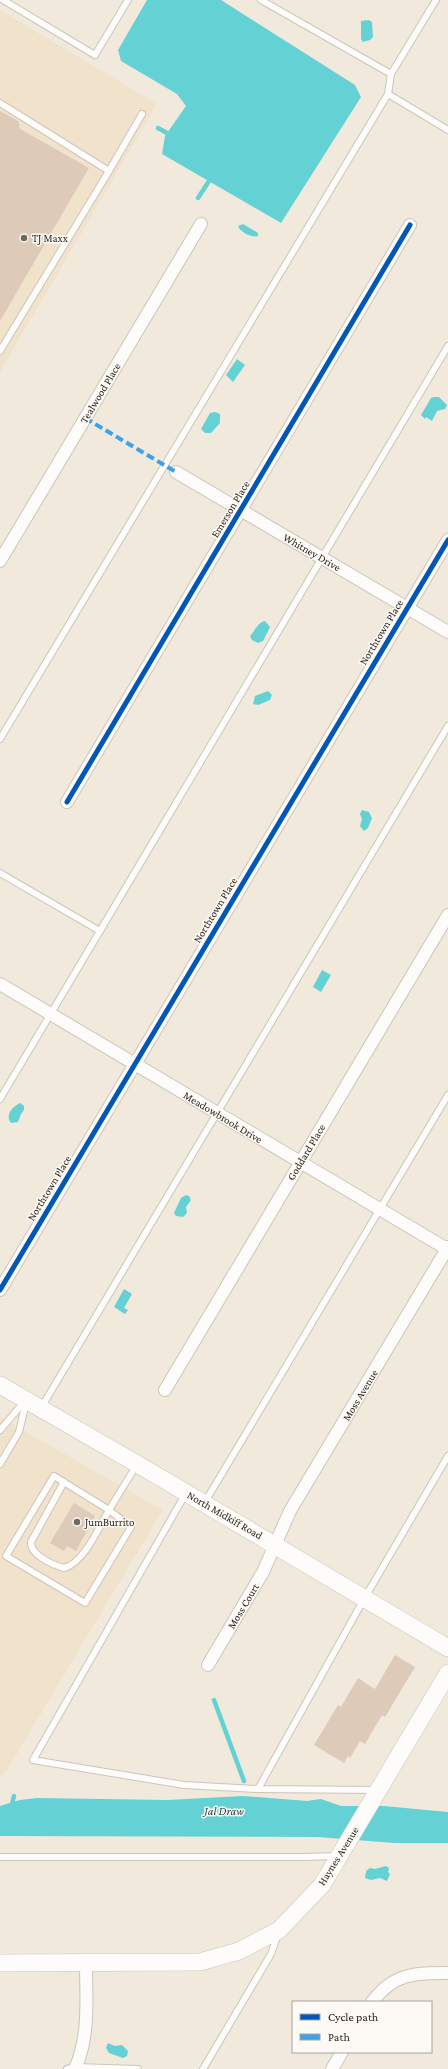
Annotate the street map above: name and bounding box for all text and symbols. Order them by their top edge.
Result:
place label: TJ Maxx [32,232,68,245]
marker: TJ Maxx [19,233,29,243]
street label: Tealwood Place [77,361,123,425]
street label: Emerson Place [208,478,252,540]
street label: Whitney Drive [281,531,343,574]
street label: Northtown Place [357,597,405,667]
street label: Northtown Place [191,875,239,945]
street label: Meadowbrook Drive [181,1089,265,1145]
street label: Goddard Place [285,1122,328,1182]
street label: Northtown Place [25,1153,73,1223]
street label: Moss Avenue [340,1367,380,1423]
street label: North Midkiff Road [185,1489,265,1542]
place label: JumBurrito [84,1516,135,1529]
marker: JumBurrito [72,1517,82,1527]
street label: Moss Court [225,1581,261,1631]
water label: Jal Draw [202,1804,244,1818]
street label: Haynes Avenue [315,1824,362,1888]
legend [292,2001,432,2053]
text: Cycle path [328,2010,379,2024]
text: Path [328,2030,350,2044]

